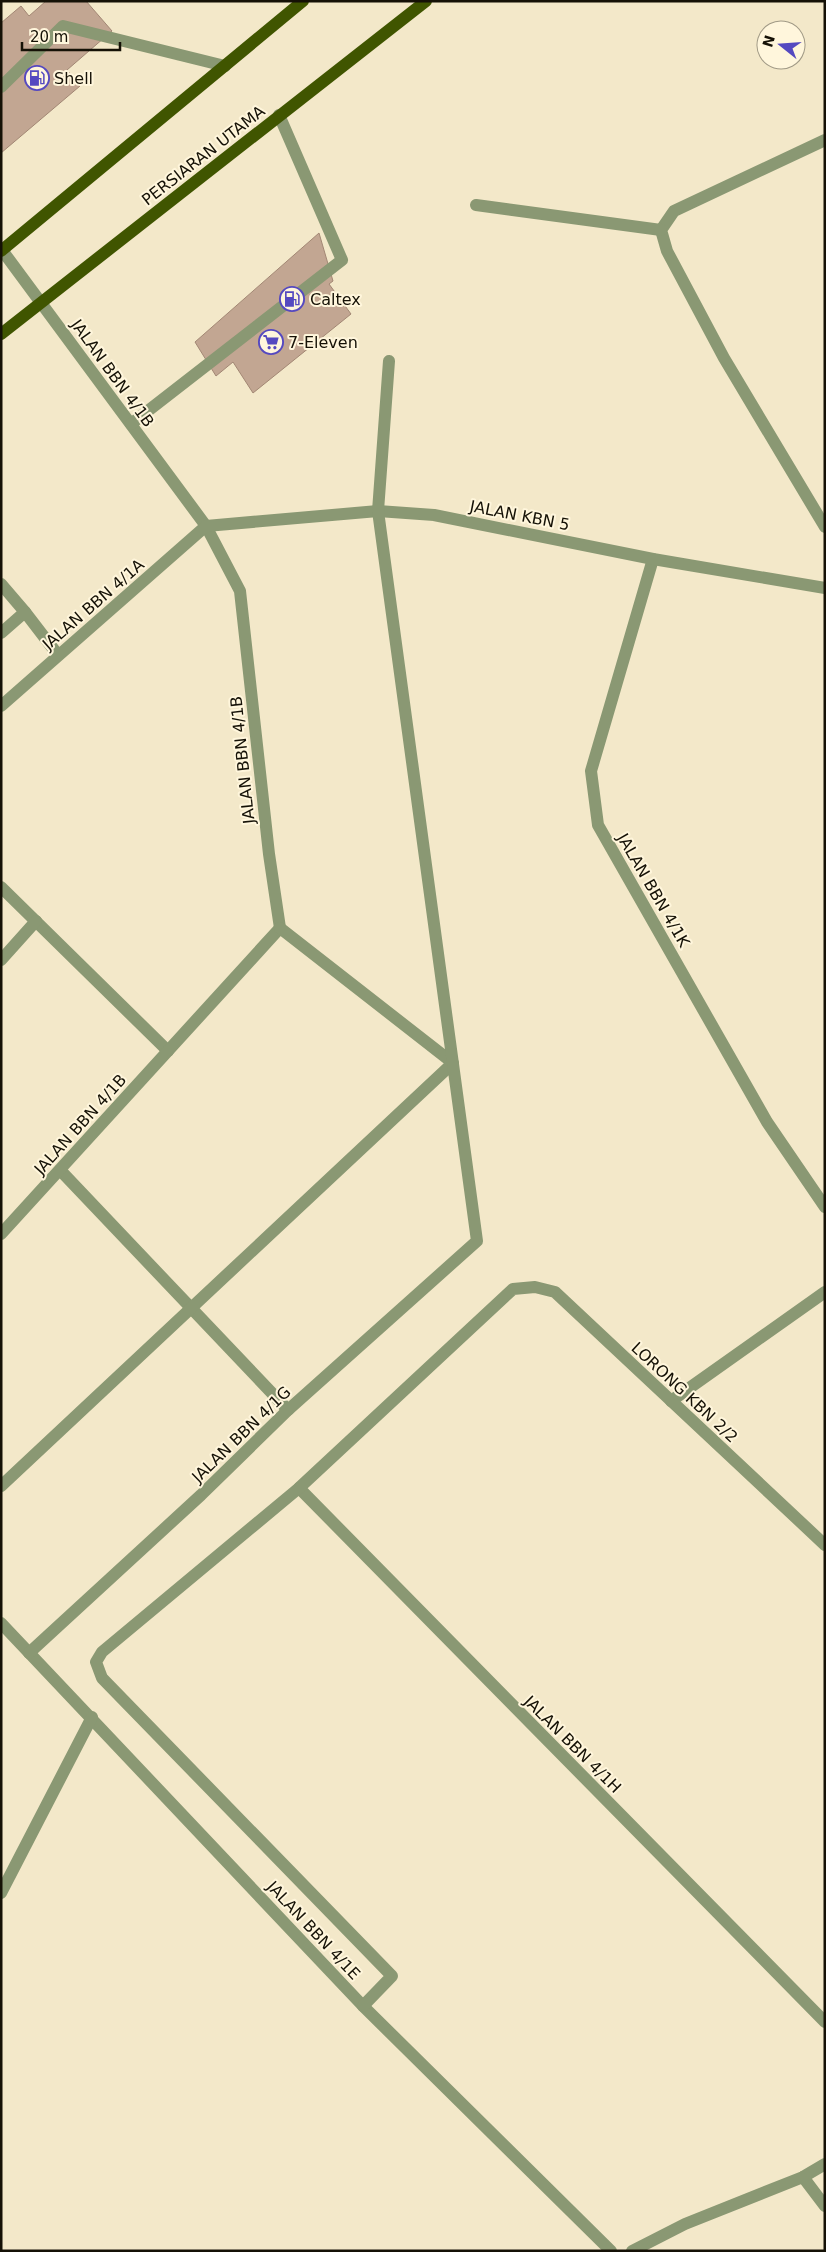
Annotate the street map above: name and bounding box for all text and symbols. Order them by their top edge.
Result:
scale bar [22,20,120,52]
north arrow [756,20,806,70]
text: 20 m [30,28,68,46]
text: N [759,33,778,49]
fuel station icon: Shell [24,65,50,91]
place label: Shell [54,69,93,88]
street label: PERSIARAN UTAMA [138,101,269,209]
fuel station icon: Caltex [279,286,305,312]
place label: Caltex [310,290,361,309]
street label: JALAN BBN 4/1B [67,315,158,431]
supermarket icon: 7-Eleven [258,329,284,355]
place label: 7-Eleven [288,333,358,352]
street label: JALAN KBN 5 [467,496,571,534]
street label: JALAN BBN 4/1A [38,555,148,654]
street label: JALAN BBN 4/1B [226,695,259,826]
street label: JALAN BBN 4/1K [613,829,694,951]
street label: JALAN BBN 4/1B [30,1070,130,1179]
street label: LORONG KBN 2/2 [628,1338,742,1446]
street label: JALAN BBN 4/1G [187,1382,295,1487]
street label: JALAN BBN 4/1H [519,1691,625,1797]
street label: JALAN BBN 4/1E [263,1876,364,1983]

